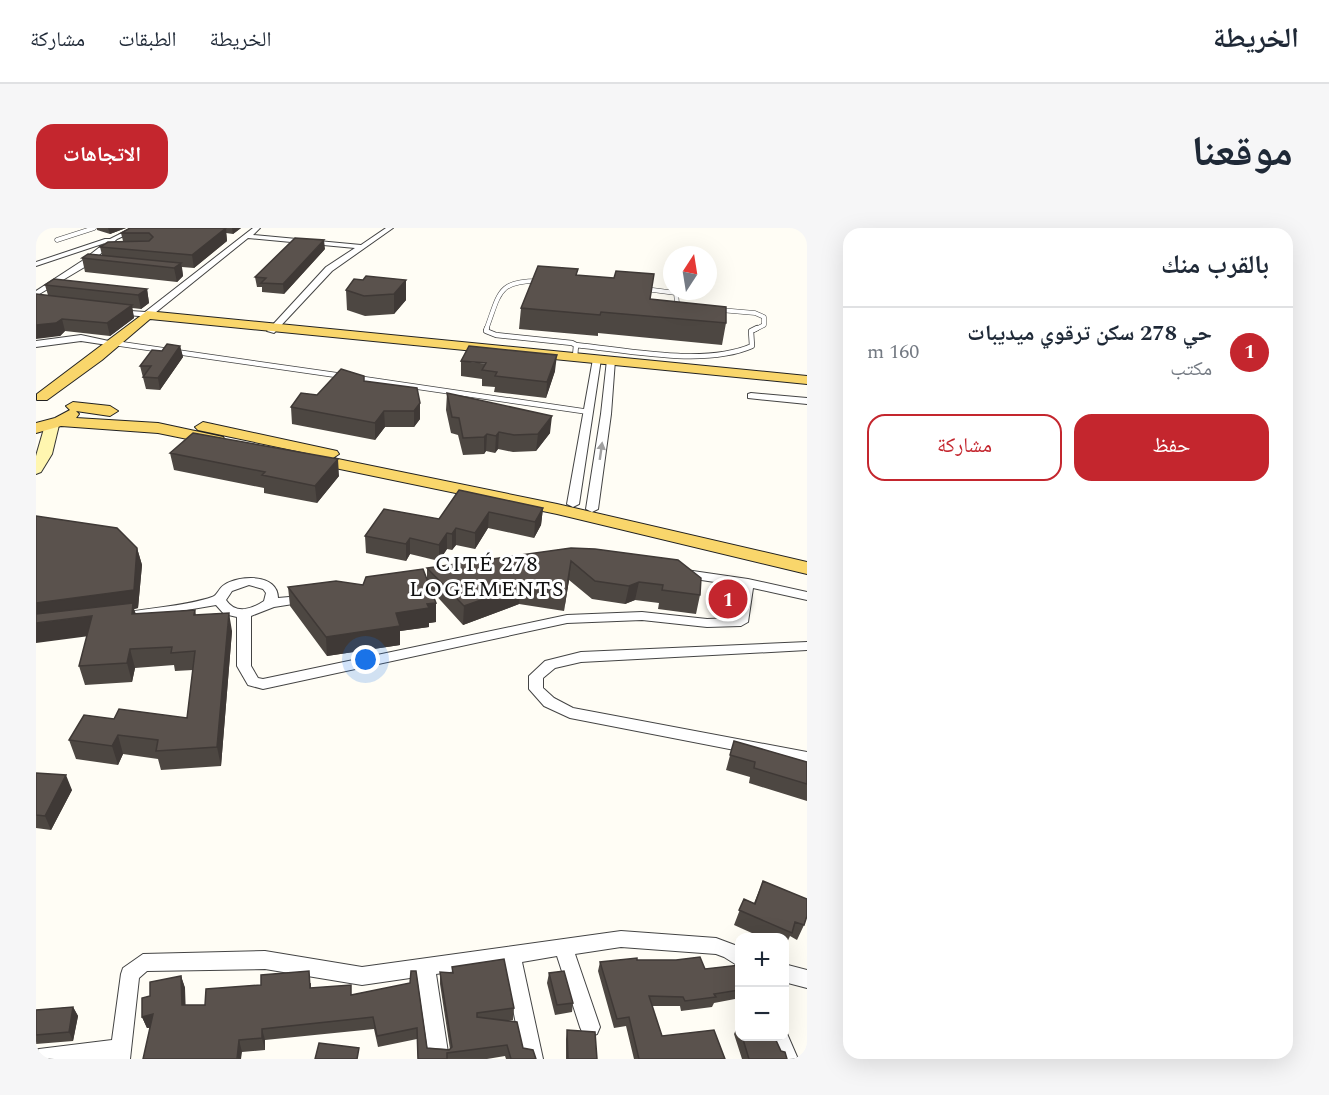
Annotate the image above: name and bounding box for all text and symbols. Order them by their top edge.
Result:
text: الخريطة [1213,17,1299,60]
text: مشاركة [30,24,85,56]
text: الطبقات [118,24,177,56]
text: الخريطة [210,24,271,56]
text: موقعنا [1192,121,1293,184]
button: الاتجاهات [36,124,168,189]
text: بالقرب منك [1161,245,1269,285]
north arrow [663,246,717,300]
text: حي 278 سكن ترقوي ميديبات [967,317,1212,350]
text: 160 m [867,337,919,367]
text: 1 [1244,337,1255,367]
text: مكتب [1170,354,1212,384]
button: مشاركة [867,414,1062,481]
button: حفظ [1074,414,1269,481]
one-way arrow [596,441,605,460]
district label: CITÉ 278 LOGEMENTS [409,548,565,606]
pin: 1 [708,576,748,622]
your location [351,645,380,674]
map controls [735,933,789,1041]
button: + [735,933,789,987]
button: − [735,987,789,1041]

